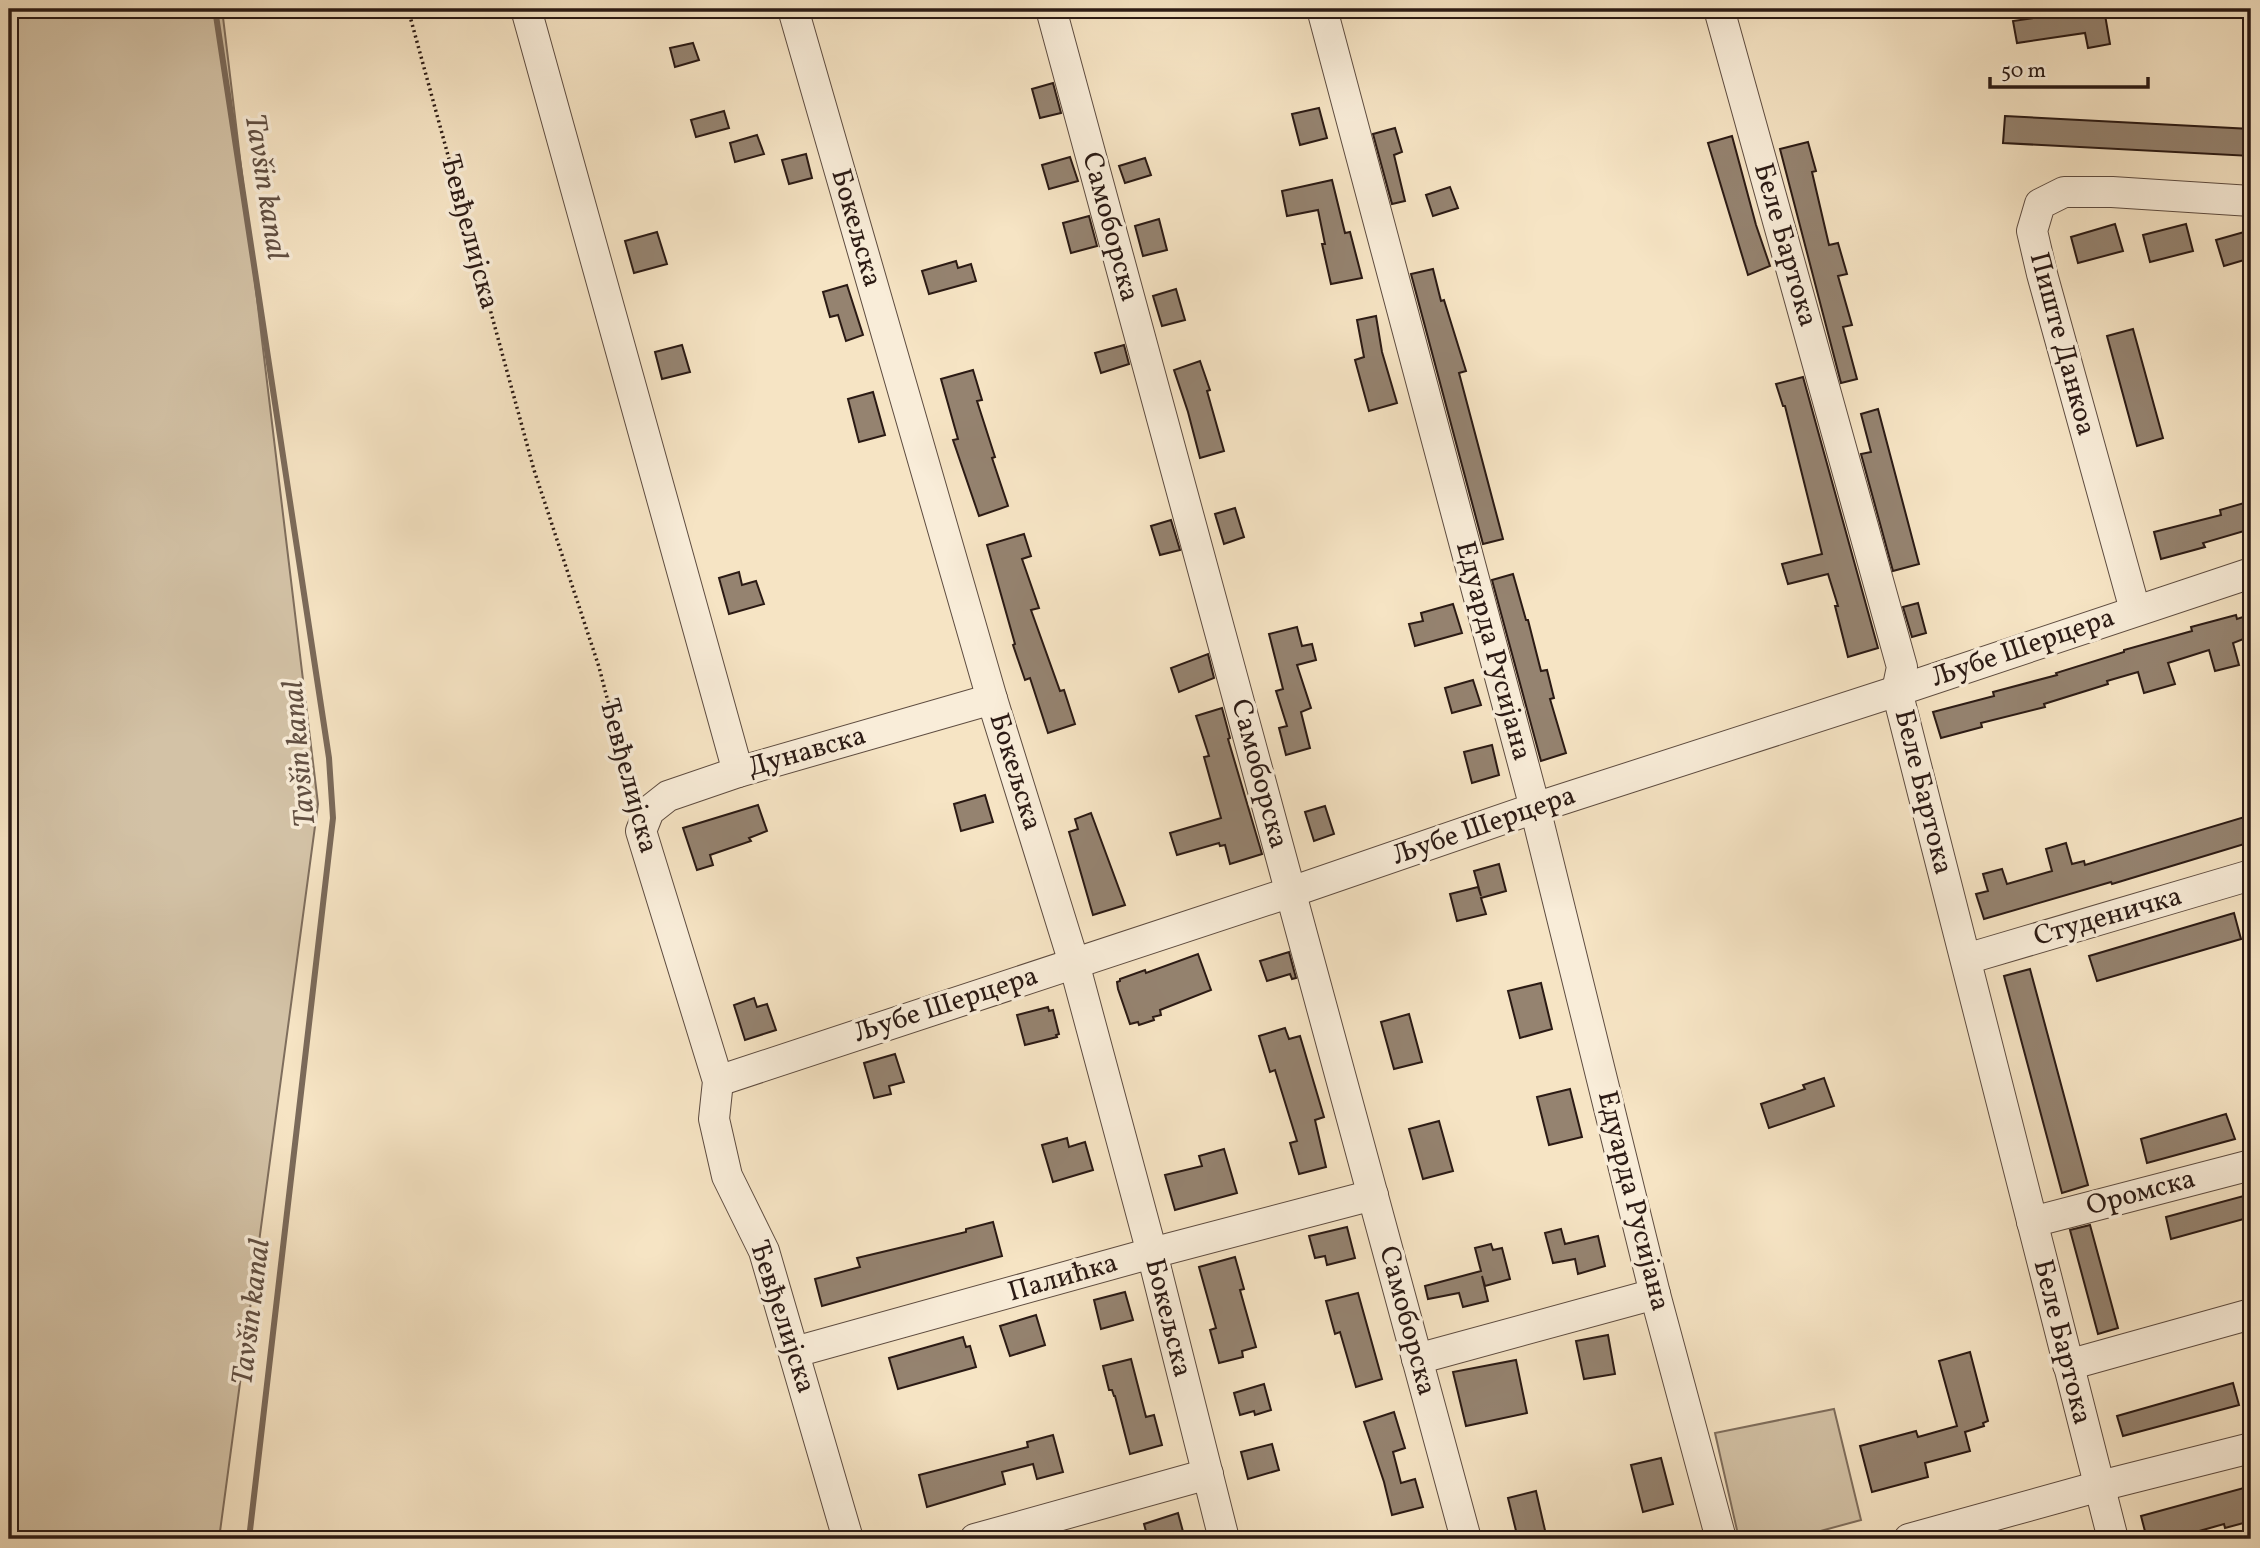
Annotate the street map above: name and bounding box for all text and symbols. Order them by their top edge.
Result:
scale bar [1990,46,2148,90]
text: 50 m [2001,57,2046,86]
water label: Tavšin kanal [233,111,297,263]
street label: Самоборска [1071,148,1149,306]
street label: Ђевђелијска [430,150,508,314]
street label: Беле Бартока [1743,159,1827,331]
street label: Бокељска [821,164,891,292]
street label: Пиште Данкоа [2019,248,2105,440]
street label: Едуарда Русијана [1445,537,1541,765]
street label: Љубе Шерцера [1926,598,2120,698]
water label: Tavšin kanal [273,678,327,829]
street label: Ђевђелијска [589,694,667,858]
street label: Самоборска [1220,695,1298,853]
street label: Беле Бартока [1884,705,1962,879]
street label: Бокељска [979,708,1051,836]
street label: Дунавска [743,717,871,787]
street label: Љубе Шерцера [1387,776,1581,876]
street label: Студеничка [2029,877,2187,957]
street label: Љубе Шерцера [849,957,1043,1053]
street label: Едуарда Русијана [1587,1087,1679,1315]
street label: Оромска [2082,1160,2200,1226]
street label: Ђевђелијска [739,1235,825,1399]
water label: Tavšin kanal [222,1236,282,1388]
street label: Самоборска [1368,1242,1446,1400]
street label: Палићка [1003,1244,1123,1312]
street label: Бокељска [1134,1255,1202,1381]
street label: Беле Бартока [2023,1255,2101,1429]

